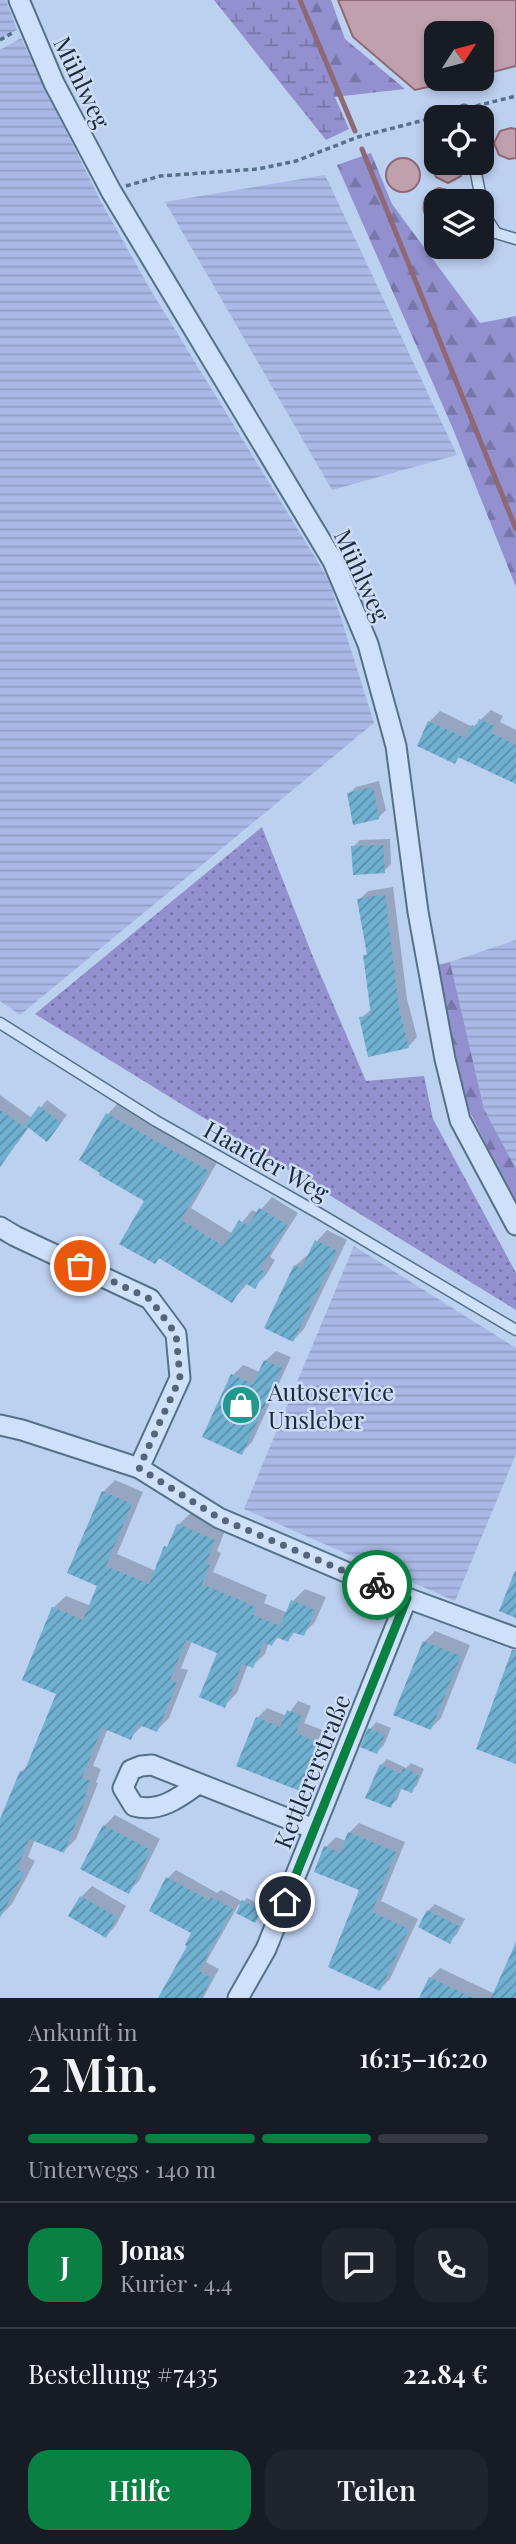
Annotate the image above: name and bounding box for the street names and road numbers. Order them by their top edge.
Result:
street label: Mühlweg [47,31,119,134]
street label: Mühlweg [328,524,398,627]
street label: Haarder Weg [199,1112,336,1208]
street label: Kettlererstraße [265,1689,357,1853]

